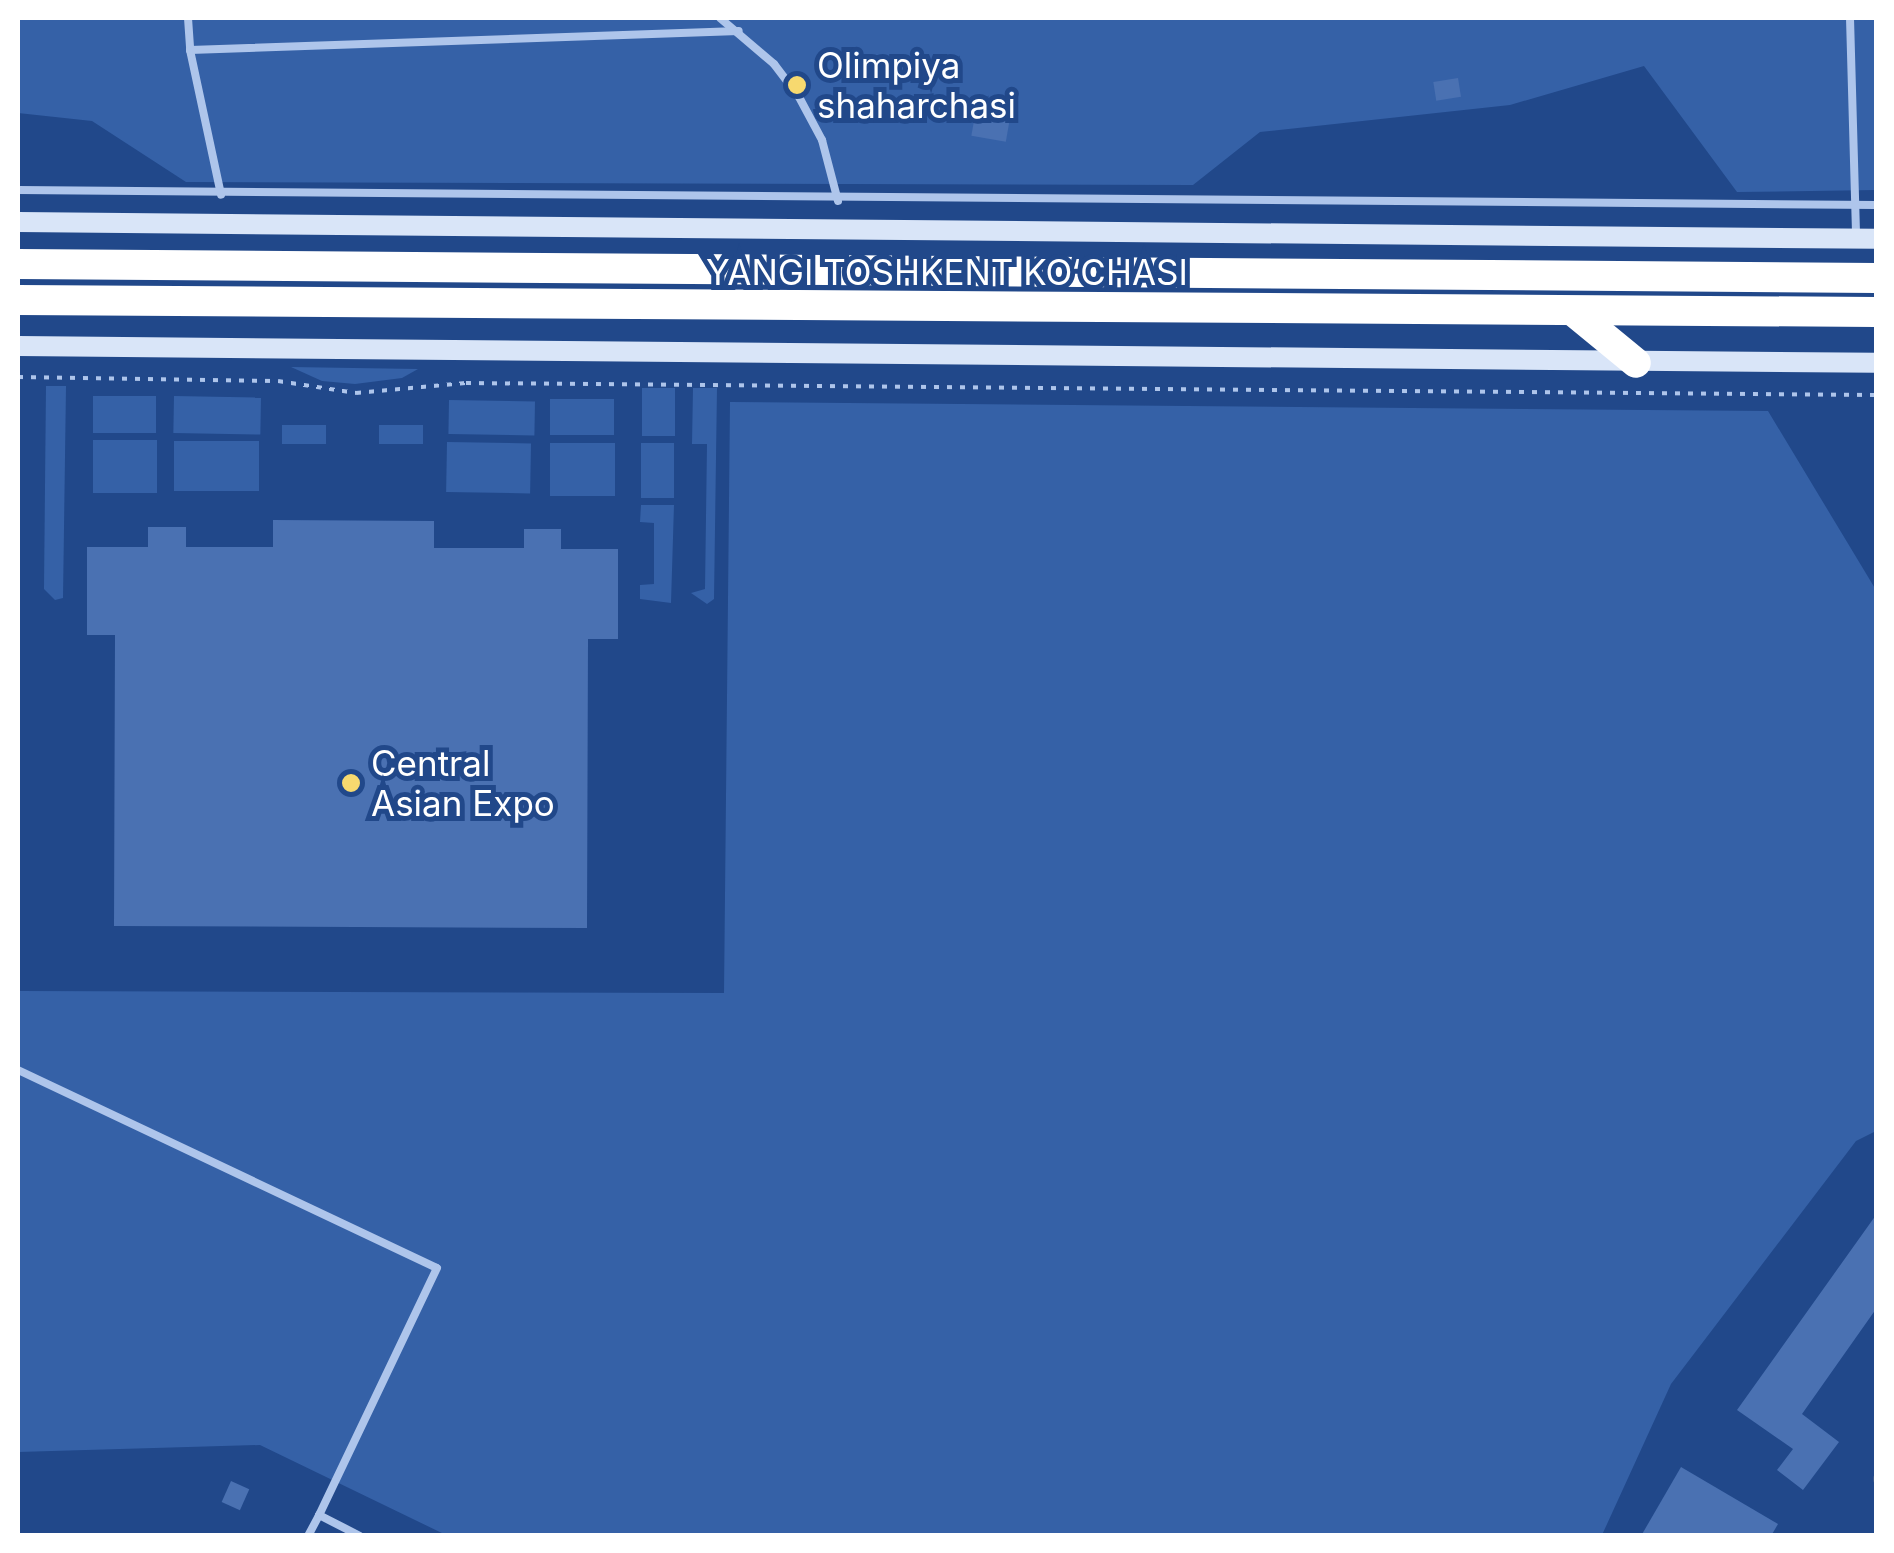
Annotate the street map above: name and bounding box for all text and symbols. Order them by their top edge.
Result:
place label: Olimpiya shaharchasi [817,44,1016,126]
marker: Olimpiya shaharchasi [786,74,808,96]
street label: YANGI TOSHKENT KO‘CHASI [706,251,1188,293]
place label: Central Asian Expo [371,742,555,824]
marker: Central Asian Expo [340,772,362,794]

